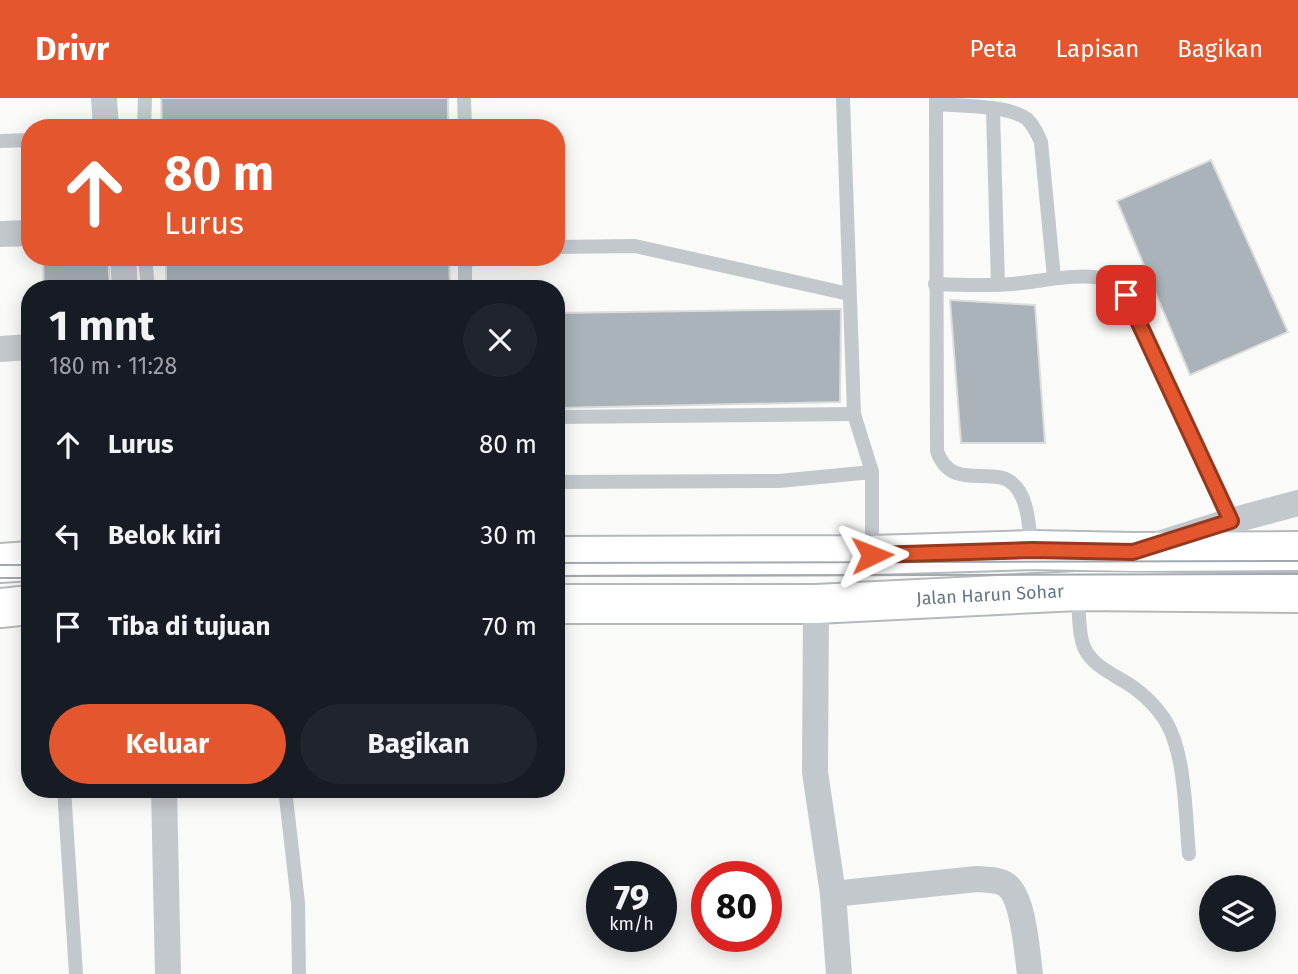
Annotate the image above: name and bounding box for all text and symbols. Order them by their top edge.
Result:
text: Drivr [35,29,109,69]
text: Peta [970,35,1017,63]
text: Lapisan [1055,35,1139,63]
text: Bagikan [1177,35,1263,63]
text: 80 m [164,144,274,203]
icon: ahead [49,147,140,238]
text: Lurus [164,204,244,242]
pin [1096,265,1156,325]
icon: arrive [1107,276,1145,314]
text: 1 mnt [49,301,154,351]
button: close [463,303,537,377]
text: 180 m · 11:28 [49,352,177,380]
icon: ahead [49,426,87,464]
text: Lurus [108,429,174,460]
text: 80 m [479,429,537,460]
icon: left [49,517,87,555]
position arrow [835,518,909,592]
text: Belok kiri [108,520,221,551]
text: 30 m [480,520,537,551]
street label: Jalan Harun Sohar [916,580,1064,610]
icon: arrive [49,608,87,646]
text: Tiba di tujuan [108,611,270,642]
text: 70 m [482,611,537,642]
button: Keluar [49,704,286,784]
button: Bagikan [300,704,537,784]
speed limit sign: 80 [691,861,782,952]
map controls [1199,875,1276,952]
button: layers [1199,875,1276,952]
text: 79 [614,876,649,918]
text: km/h [609,913,654,935]

